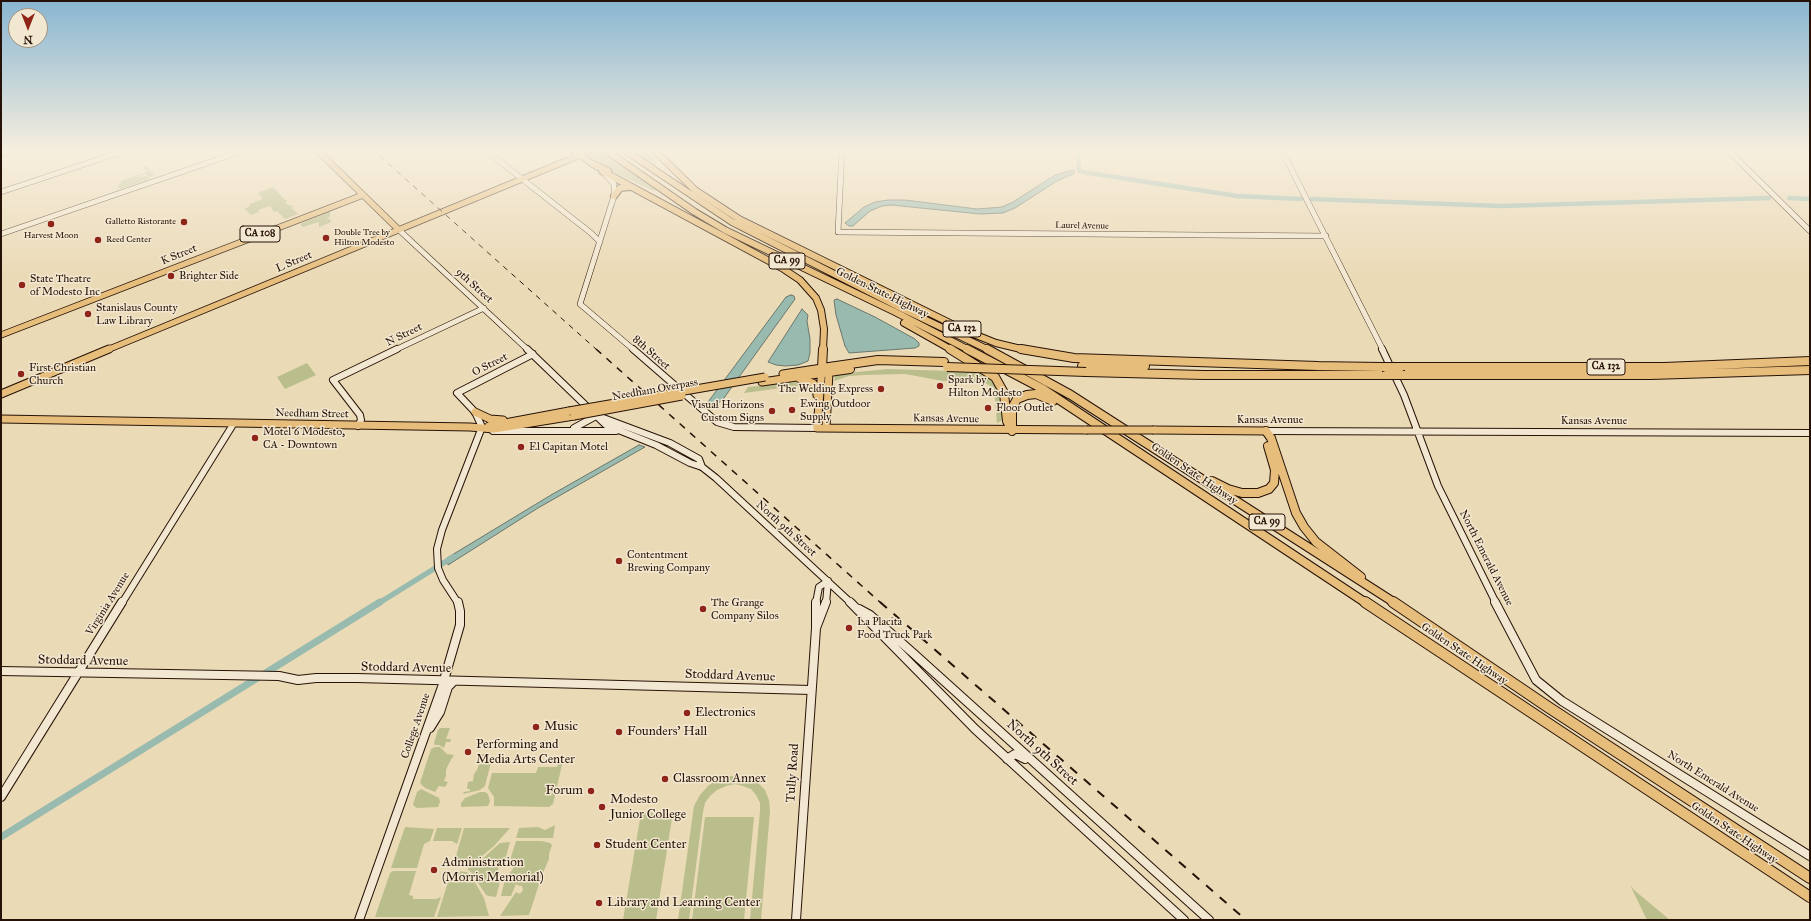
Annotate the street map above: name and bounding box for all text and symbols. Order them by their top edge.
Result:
north arrow [8,8,48,48]
text: N [23,33,33,46]
place label: Galletto Ristorante [105,217,176,227]
marker: Galletto Ristorante [179,217,189,227]
marker: Harvest Moon [46,219,56,229]
street label: Laurel Avenue [1055,220,1109,232]
road number: CA 108 [240,226,280,242]
place label: Double Tree by Hilton Modesto [334,228,394,249]
place label: Harvest Moon [24,231,78,241]
marker: Double Tree by Hilton Modesto [321,233,331,243]
marker: Reed Center [93,235,103,245]
place label: Reed Center [106,235,151,245]
street label: K Street [159,242,199,268]
street label: L Street [274,249,314,275]
road number: CA 99 [769,253,805,269]
street label: Golden State Highway [834,265,930,321]
street label: 9th Street [453,266,495,306]
place label: Brighter Side [179,269,239,283]
marker: Brighter Side [166,271,176,281]
place label: State Theatre of Modesto Inc [30,272,100,298]
marker: State Theatre of Modesto Inc [17,280,27,290]
place label: Stanislaus County Law Library [96,301,178,327]
marker: Stanislaus County Law Library [83,309,93,319]
street label: N Street [384,321,424,349]
road number: CA 132 [943,321,981,337]
street label: 8th Street [629,333,673,373]
street label: O Street [470,350,510,380]
road number: CA 132 [1587,359,1625,375]
place label: First Christian Church [29,361,96,387]
marker: First Christian Church [16,369,26,379]
place label: Spark by Hilton Modesto [948,373,1022,399]
street label: Needham Overpass [611,376,699,404]
marker: Spark by Hilton Modesto [935,381,945,391]
place label: The Welding Express [778,382,873,396]
marker: The Welding Express [876,384,886,394]
place label: Ewing Outdoor Supply [800,397,870,423]
place label: Visual Horizons Custom Signs [691,398,764,424]
place label: Floor Outlet [996,401,1053,415]
marker: Floor Outlet [983,403,993,413]
marker: Ewing Outdoor Supply [787,405,797,415]
marker: Visual Horizons Custom Signs [767,406,777,416]
street label: Needham Street [275,407,349,421]
street label: Kansas Avenue [913,412,979,426]
street label: Kansas Avenue [1237,413,1303,427]
street label: Kansas Avenue [1561,414,1627,428]
place label: Motel 6 Modesto, CA - Downtown [263,425,345,451]
marker: Motel 6 Modesto, CA - Downtown [250,433,260,443]
place label: El Capitan Motel [529,440,608,454]
street label: Golden State Highway [1148,440,1240,508]
marker: El Capitan Motel [516,442,526,452]
street label: North 9th Street [753,498,819,560]
street label: North Emerald Avenue [1456,508,1516,608]
road number: CA 99 [1249,514,1285,530]
place label: Contentment Brewing Company [627,548,710,574]
marker: Contentment Brewing Company [614,556,624,566]
street label: Virginia Avenue [83,570,133,638]
place label: The Grange Company Silos [711,596,779,622]
marker: The Grange Company Silos [698,604,708,614]
place label: La Placita Food Truck Park [857,615,932,641]
street label: Golden State Highway [1418,620,1510,688]
marker: La Placita Food Truck Park [844,623,854,633]
street label: Stoddard Avenue [38,652,128,670]
street label: Stoddard Avenue [361,659,451,677]
street label: Stoddard Avenue [685,667,775,685]
street label: College Avenue [399,691,433,761]
place label: Electronics [695,705,756,721]
marker: Electronics [682,708,692,718]
street label: North 9th Street [1003,717,1081,789]
place label: Music [544,719,578,735]
marker: Music [531,722,541,732]
place label: Founders' Hall [627,724,707,740]
marker: Founders' Hall [614,727,624,737]
place label: Performing and Media Arts Center [476,737,575,768]
street label: Tully Road [783,743,803,803]
marker: Performing and Media Arts Center [463,747,473,757]
street label: North Emerald Avenue [1665,748,1761,816]
place label: Classroom Annex [673,771,766,787]
marker: Classroom Annex [660,774,670,784]
place label: Forum [545,783,583,799]
marker: Forum [586,786,596,796]
place label: Modesto Junior College [610,792,686,823]
street label: Golden State Highway [1688,799,1780,867]
marker: Modesto Junior College [597,802,607,812]
place label: Student Center [605,837,686,853]
marker: Student Center [592,840,602,850]
place label: Administration (Morris Memorial) [442,855,544,886]
marker: Administration (Morris Memorial) [429,865,439,875]
place label: Library and Learning Center [607,895,760,911]
marker: Library and Learning Center [594,898,604,908]

